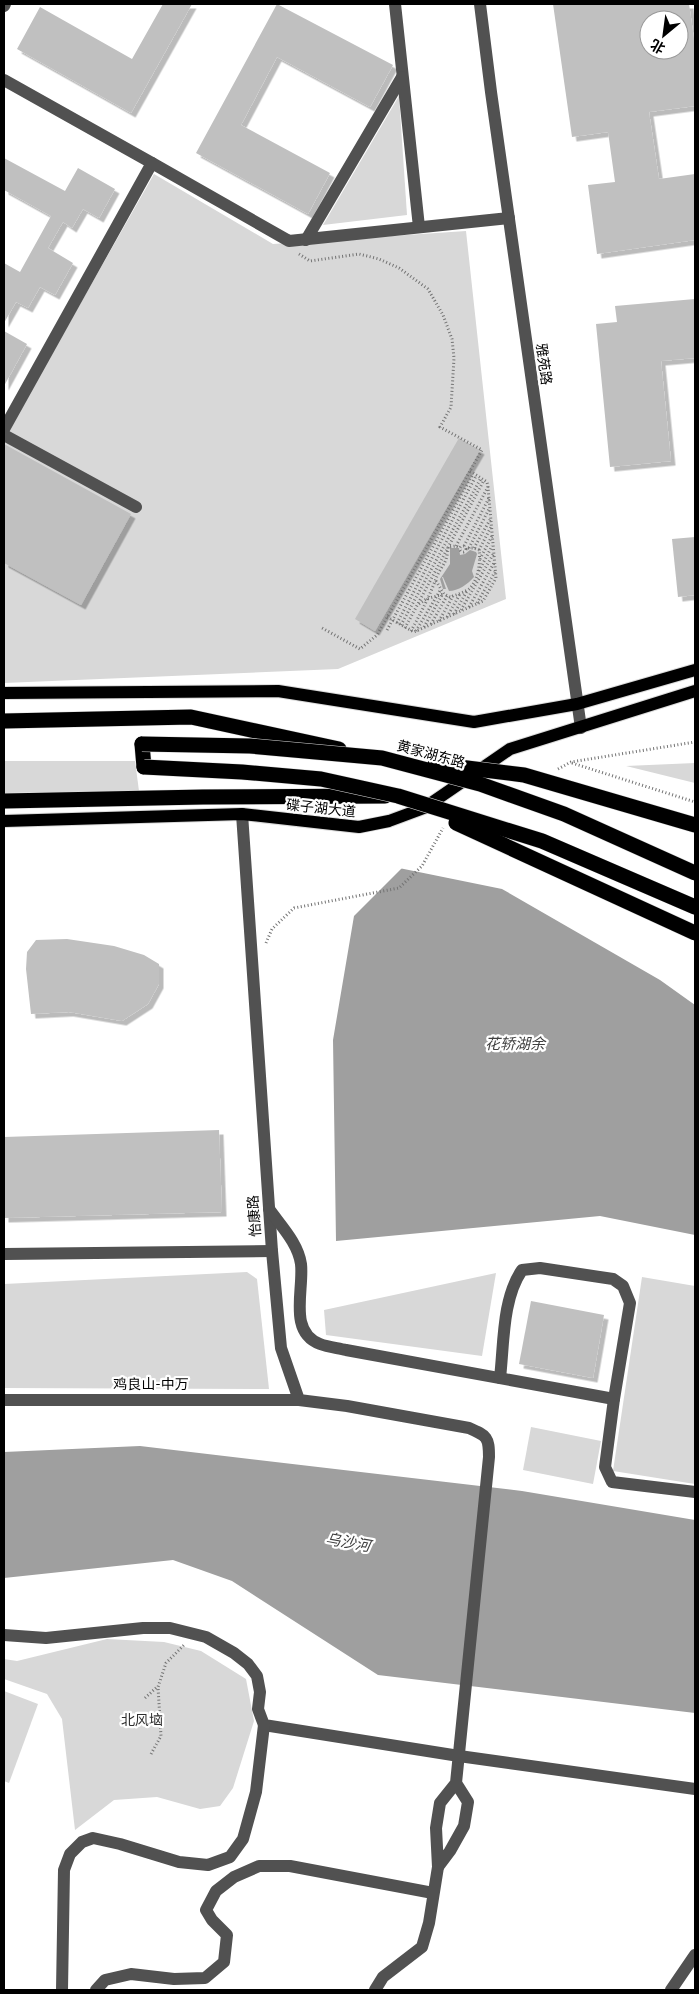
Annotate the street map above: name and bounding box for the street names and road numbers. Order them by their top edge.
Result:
street label: 雅苑路 [532,342,556,386]
street label: 黄家湖东路 [395,736,467,772]
street label: 碟子湖大道 [285,795,357,821]
street label: 怡康路 [244,1194,264,1238]
street label: 鸡良山-中万 [113,1375,189,1393]

